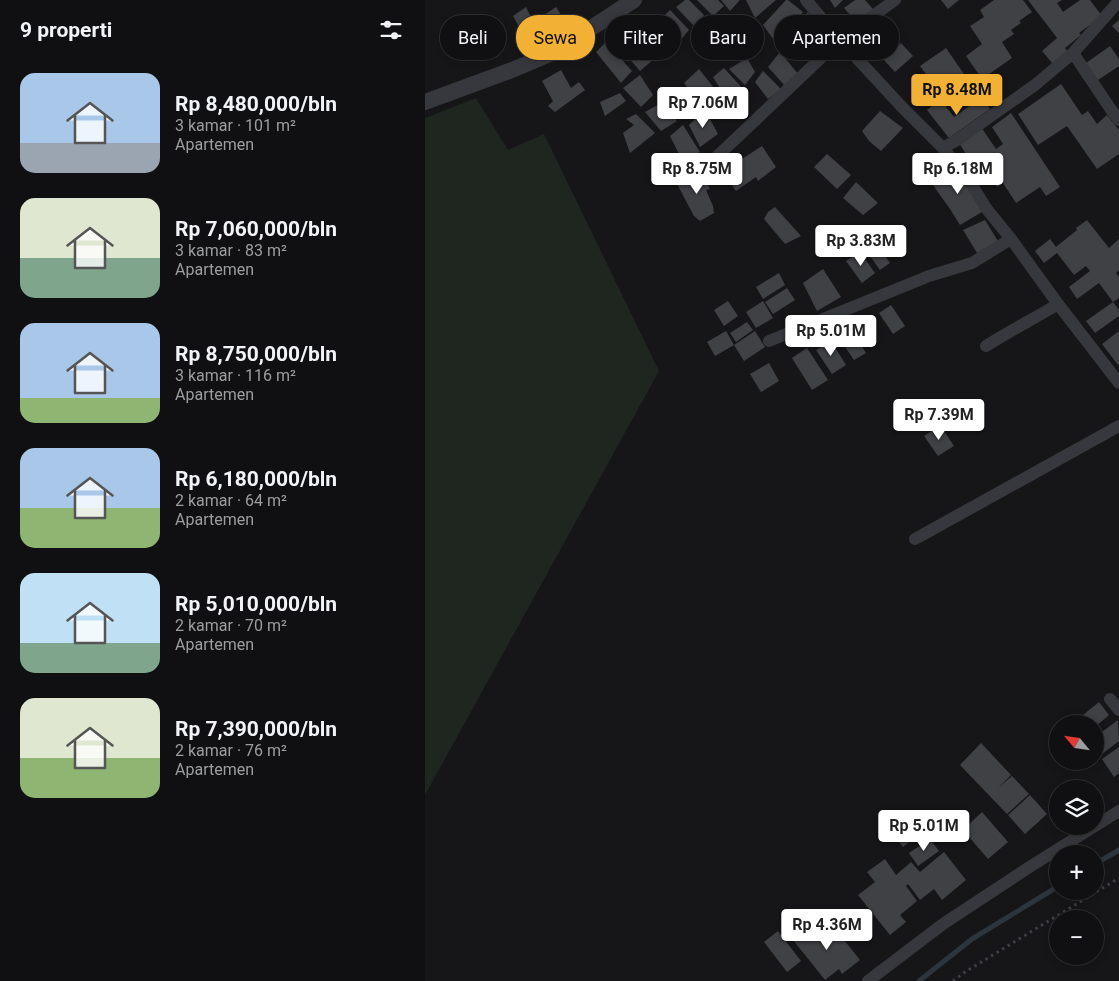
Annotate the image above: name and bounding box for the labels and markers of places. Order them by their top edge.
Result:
pin: Rp 8.48M [905,74,1009,116]
pin: Rp 7.06M [651,86,755,129]
pin: Rp 8.75M [645,152,749,195]
pin: Rp 6.18M [906,152,1010,195]
pin: Rp 3.83M [809,224,913,267]
pin: Rp 5.01M [779,314,883,357]
pin: Rp 7.39M [887,398,991,441]
pin: Rp 5.01M [872,810,976,852]
pin: Rp 4.36M [775,908,879,951]

